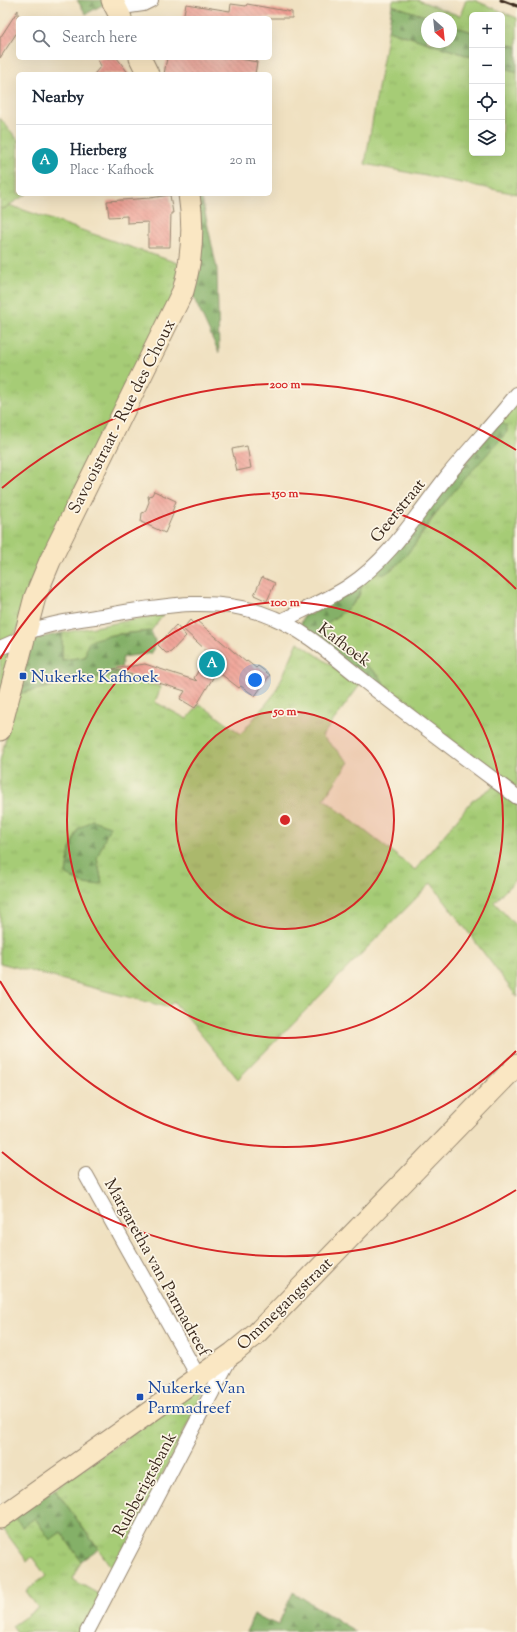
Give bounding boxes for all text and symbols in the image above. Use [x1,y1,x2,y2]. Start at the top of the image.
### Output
north arrow [421,12,457,48]
map controls [469,12,505,156]
button: + [469,12,505,48]
search box [16,16,272,60]
icon: search [30,27,52,49]
text: Search here [62,28,137,49]
button: − [469,48,505,84]
button: locate [469,84,505,120]
text: Nearby [32,86,84,110]
button: layers [469,120,505,156]
text: Hierberg [70,141,127,162]
text: A [40,152,50,170]
text: 20 m [230,152,256,170]
text: Place · Kafhoek [70,162,154,180]
street label: Savooistraat - Rue des Choux [63,315,182,518]
text: 200 m [270,376,300,394]
street label: Geerstraat [365,474,432,548]
text: 150 m [270,485,299,503]
text: 100 m [269,594,300,612]
street label: Kafhoek [312,618,375,674]
pin: A [199,649,225,679]
place label: Nukerke Kafhoek [31,666,159,690]
your location [245,670,265,690]
marker: Nukerke Kafhoek [18,671,28,681]
text: 50 m [273,703,297,721]
centre of rings [278,813,292,827]
street label: Margaretha van Parmadreef [97,1175,216,1362]
street label: Ommegangstraat [232,1252,339,1356]
place label: Nukerke Van Parmadreef [148,1377,246,1421]
marker: Nukerke Van Parmadreef [135,1392,145,1402]
street label: Rubberigtsbank [108,1428,184,1542]

